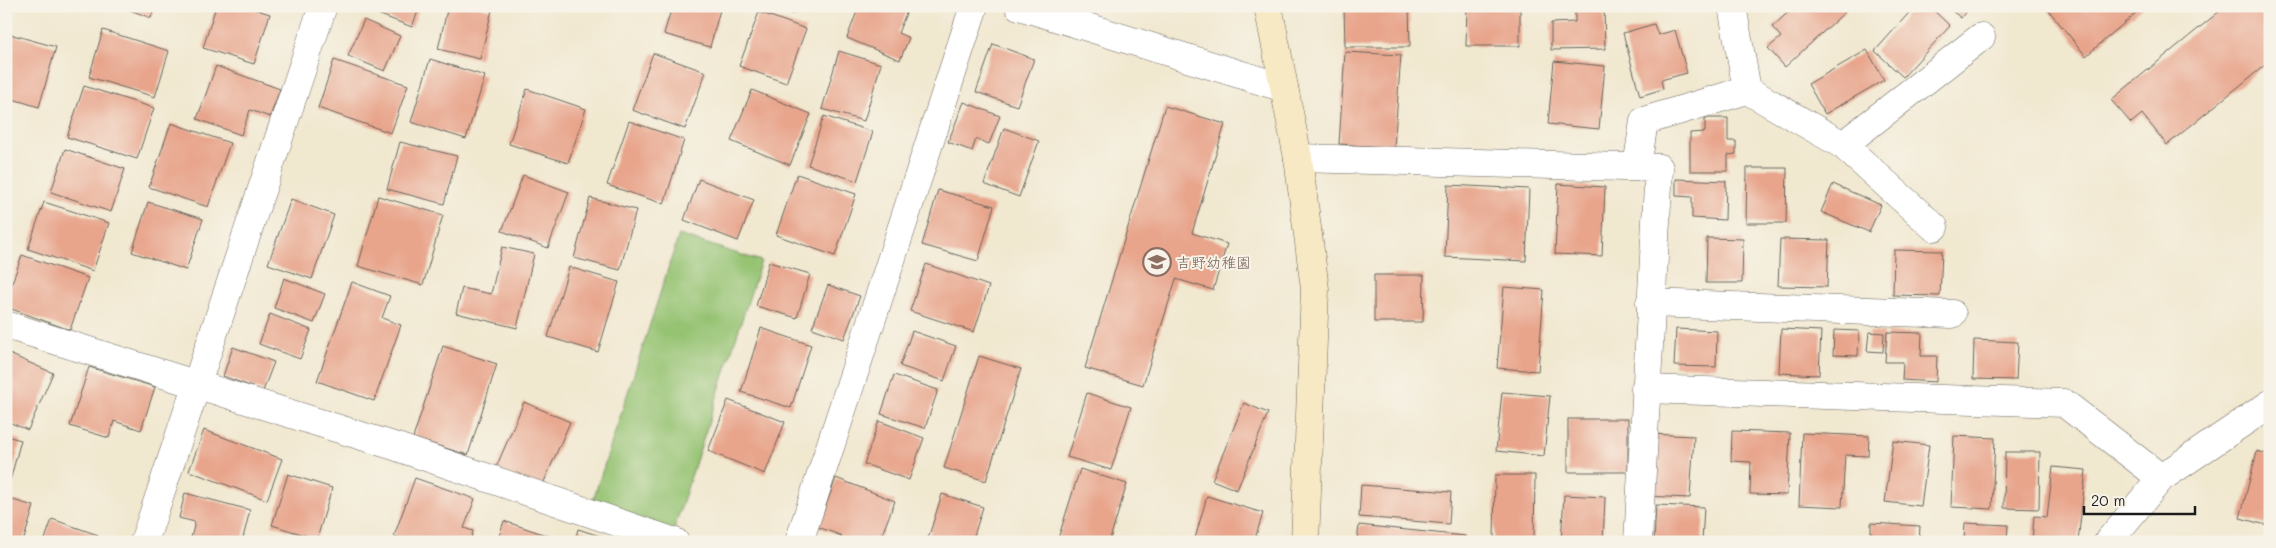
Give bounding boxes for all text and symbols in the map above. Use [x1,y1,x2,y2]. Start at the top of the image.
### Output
school or university icon: 吉野幼稚園 [1142,247,1172,277]
place label: 吉野幼稚園 [1176,252,1251,272]
scale bar [2084,483,2195,515]
text: 20 m [2091,490,2125,510]

